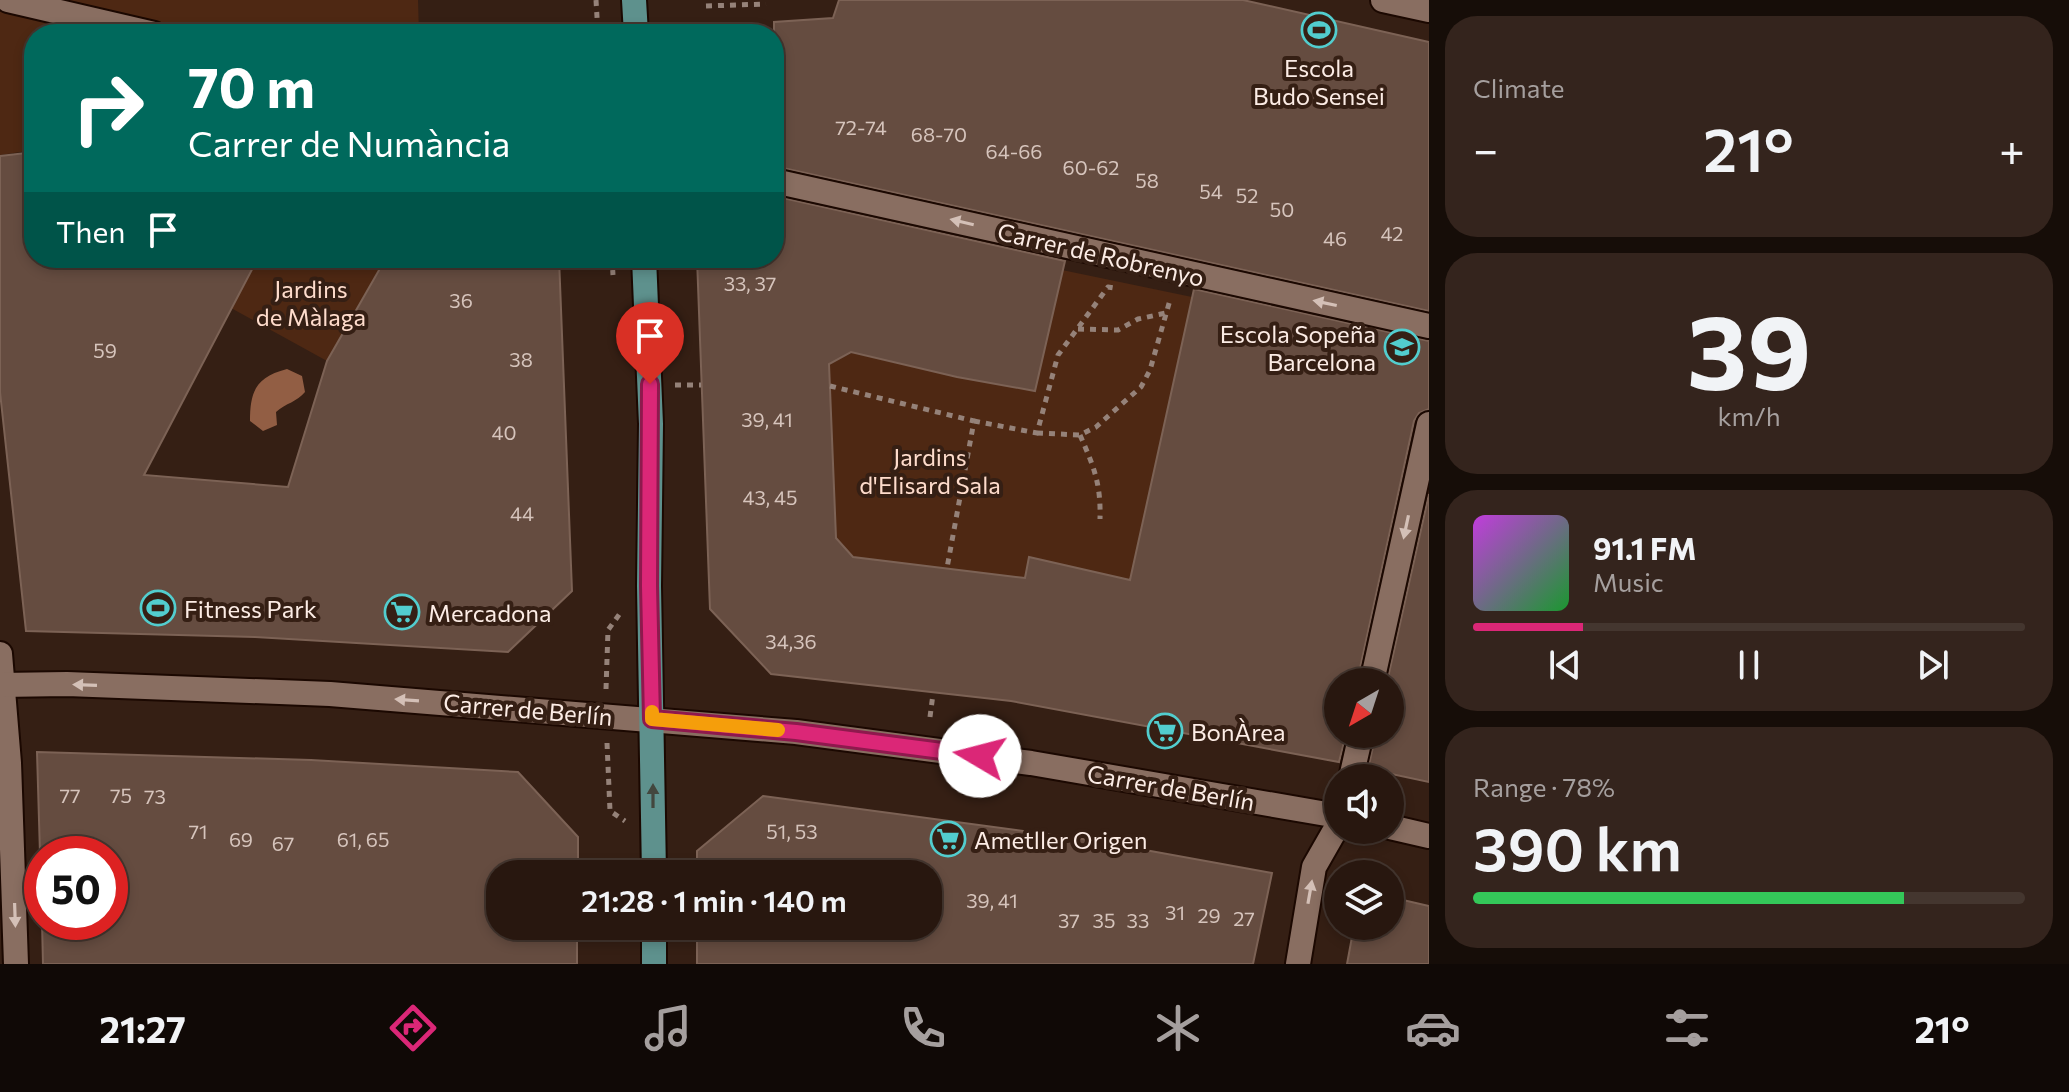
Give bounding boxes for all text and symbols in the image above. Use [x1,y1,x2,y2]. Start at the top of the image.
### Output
sports icon: Escola Budo Sensei [1300,11,1338,49]
text: 70 m [188,51,315,120]
place label: Escola Budo Sensei [1253,53,1385,110]
icon: right [56,56,160,160]
text: Climate [1473,72,1565,103]
text: 21° [1703,111,1794,184]
house number: 72-74 [835,115,887,139]
text: Carrer de Numància [188,120,510,164]
text: − [1473,121,1498,175]
text: + [1999,121,2025,175]
house number: 68-70 [911,122,967,146]
house number: 64-66 [986,139,1042,163]
house number: 60-62 [1063,155,1119,179]
house number: 58 [1135,168,1159,192]
house number: 54 [1199,179,1223,203]
house number: 52 [1236,183,1258,207]
house number: 50 [1270,197,1294,221]
icon: arrive [141,208,185,252]
text: Then [56,212,125,249]
one-way arrow [950,216,975,228]
street label: Carrer de Robrenyo [995,216,1207,292]
house number: 42 [1381,221,1403,245]
house number: 46 [1323,226,1347,250]
house number: 33, 37 [724,271,776,295]
park label: Jardins de Màlaga [256,274,366,331]
text: 39 [1687,284,1811,411]
house number: 36 [449,288,473,312]
one-way arrow [1313,296,1338,309]
pin [616,302,684,384]
icon: arrive [628,314,672,358]
place label: Escola Sopeña Barcelona [1220,319,1376,376]
school or university icon: Escola Sopeña Barcelona [1383,328,1421,366]
house number: 59 [93,338,117,362]
house number: 38 [509,347,533,371]
text: km/h [1717,400,1781,431]
house number: 39, 41 [741,407,793,431]
house number: 40 [491,420,517,444]
park label: Jardins d'Elisard Sala [859,442,1001,499]
house number: 43, 45 [743,485,798,509]
house number: 44 [510,501,534,525]
one-way arrow [1399,515,1412,540]
text: 91.1 FM [1593,529,1696,566]
text: Music [1593,566,1664,597]
sports icon: Fitness Park [139,589,177,627]
supermarket icon: Mercadona [383,593,421,631]
place label: Fitness Park [184,594,317,623]
place label: Mercadona [428,598,552,627]
house number: 34,36 [765,629,817,653]
icon: previous [1543,643,1587,687]
icon: pause [1727,643,1771,687]
icon: next [1911,643,1955,687]
north arrow [1324,668,1404,748]
map controls [1324,668,1404,940]
one-way arrow [72,678,97,691]
street label: Carrer de Berlín [442,687,614,731]
one-way arrow [394,693,419,706]
supermarket icon: BonÀrea [1146,712,1184,750]
position arrow [938,714,1022,798]
place label: BonÀrea [1191,717,1286,746]
street label: Carrer de Berlín [1085,758,1257,816]
button: sound [1324,764,1404,844]
text: Range · 78% [1473,771,1615,802]
house number: 77 [59,783,81,807]
house number: 75 [110,783,132,807]
one-way arrow [647,783,659,808]
house number: 73 [144,784,166,808]
text: 390 km [1473,810,1682,883]
house number: 71 [188,819,208,843]
house number: 51, 53 [766,819,818,843]
supermarket icon: Ametller Origen [929,820,967,858]
place label: Ametller Origen [974,825,1147,854]
house number: 69 [229,827,253,851]
house number: 61, 65 [337,827,389,851]
house number: 67 [272,831,294,855]
speed limit sign: 50 [24,836,128,940]
button: layers [1324,860,1404,940]
one-way arrow [1304,879,1316,904]
text: 21:28 · 1 min · 140 m [581,881,847,918]
house number: 39, 41 [966,888,1018,912]
house number: 31 [1165,900,1185,924]
one-way arrow [8,903,21,928]
house number: 29 [1197,903,1221,927]
house number: 27 [1233,906,1255,930]
house number: 37 [1058,908,1080,932]
house number: 35 [1093,908,1115,932]
house number: 33 [1127,908,1149,932]
icon: directions [385,1000,441,1056]
icon: music [640,1000,696,1056]
icon: phone [895,1000,951,1056]
icon: climate [1150,1000,1206,1056]
icon: car [1405,1000,1461,1056]
icon: filters [1659,1000,1715,1056]
text: 21:27 [99,1006,186,1050]
text: 21° [1914,1006,1970,1050]

